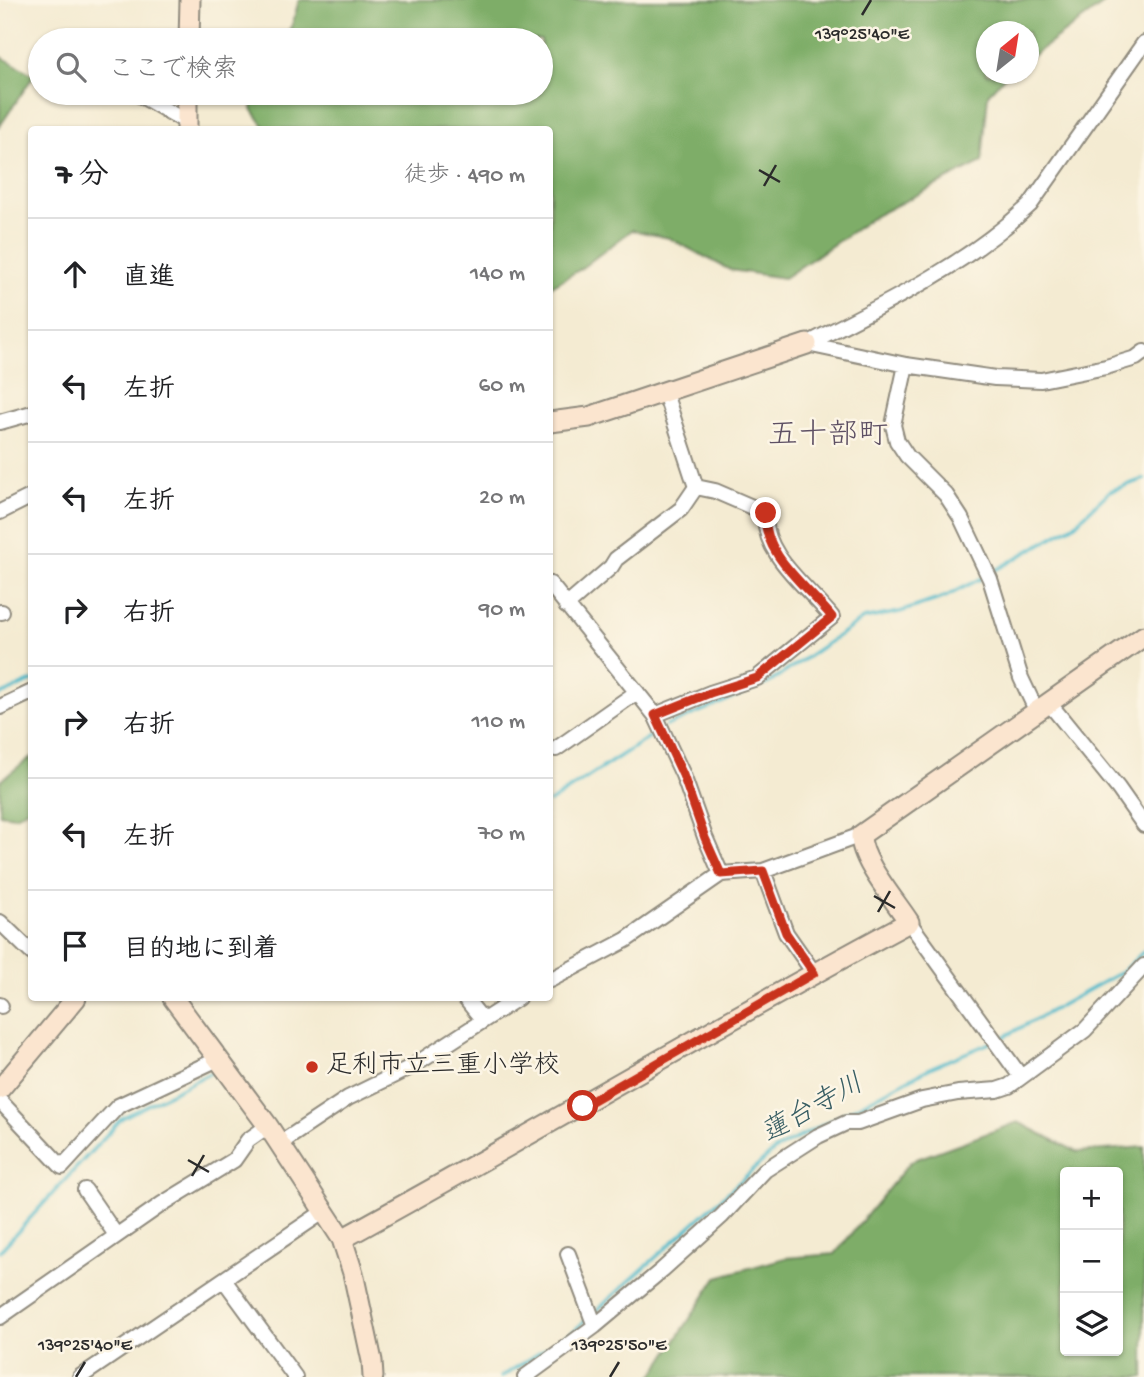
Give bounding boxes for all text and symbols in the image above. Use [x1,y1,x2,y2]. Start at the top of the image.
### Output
north arrow [976,21,1039,84]
text: 139°25'40"E [814,25,910,46]
search box [28,28,553,105]
icon: search [52,48,90,86]
text: ここで検索 [108,56,238,87]
text: 7 分 [56,160,109,195]
text: 徒歩 · 490 m [404,163,525,190]
icon: ahead [56,255,94,293]
text: 140 m [470,261,525,288]
text: 直進 [123,264,175,295]
icon: left [56,367,94,405]
text: 60 m [479,373,525,400]
text: 左折 [123,376,175,407]
district label: 五十部町 [768,419,888,455]
icon: left [56,479,94,517]
text: 20 m [479,485,525,512]
text: 左折 [123,488,175,519]
route end [750,497,781,528]
icon: right [56,591,94,629]
text: 90 m [479,597,525,624]
text: 右折 [123,600,175,631]
icon: right [56,703,94,741]
text: 110 m [472,709,525,736]
text: 右折 [123,712,175,743]
icon: left [56,815,94,853]
text: 70 m [478,821,525,848]
text: 左折 [123,824,175,855]
icon: arrive [56,927,94,965]
text: 目的地に到着 [123,936,279,967]
place label: 足利市立三重小学校 [326,1051,560,1083]
marker: 足利市立三重小学校 [304,1059,320,1075]
water label: 蓮台寺川 [756,1068,870,1152]
route start [567,1090,598,1121]
map controls [1060,1167,1123,1356]
button: + [1060,1167,1123,1230]
button: − [1060,1230,1123,1293]
button: layers [1060,1293,1123,1356]
text: 139°25'40"E [37,1336,133,1357]
text: 139°25'50"E [571,1336,667,1357]

